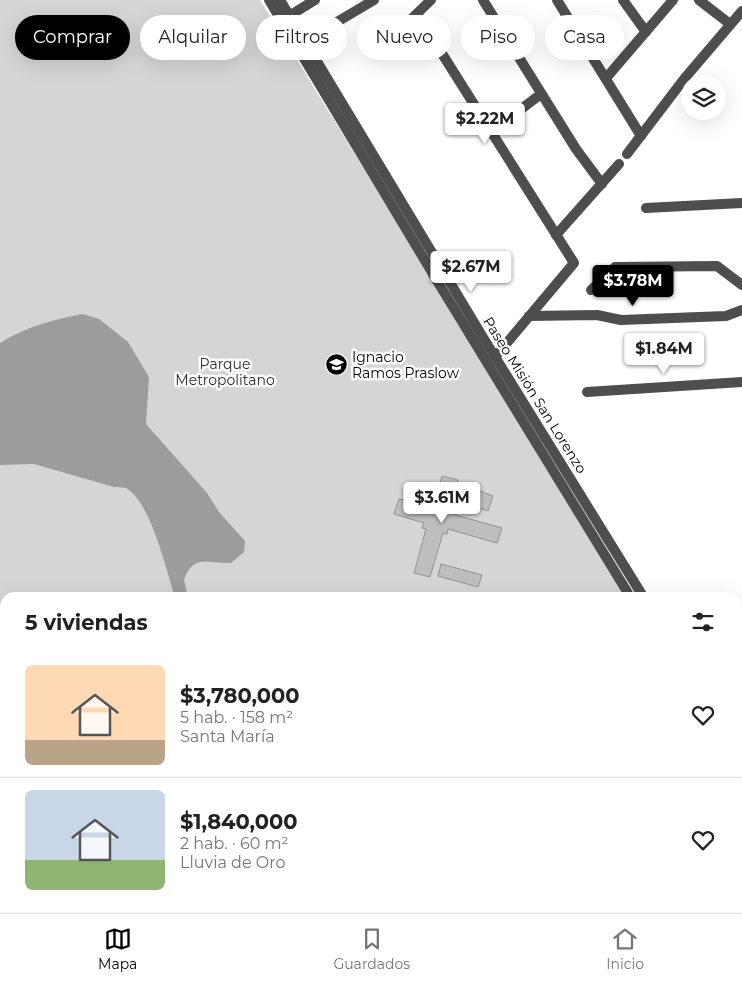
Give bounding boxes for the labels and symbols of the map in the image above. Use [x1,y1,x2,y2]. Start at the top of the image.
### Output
pin: $2.22M [444,102,526,145]
pin: $2.67M [430,250,512,293]
pin: $3.78M [592,264,674,307]
street label: Paseo Misión San Lorenzo [479,313,591,477]
pin: $1.84M [623,332,705,375]
place label: Ignacio Ramos Praslow [352,348,460,382]
school or university icon: Ignacio Ramos Praslow [324,353,348,377]
park label: Parque Metropolitano [175,355,275,389]
pin: $3.61M [401,482,483,524]

